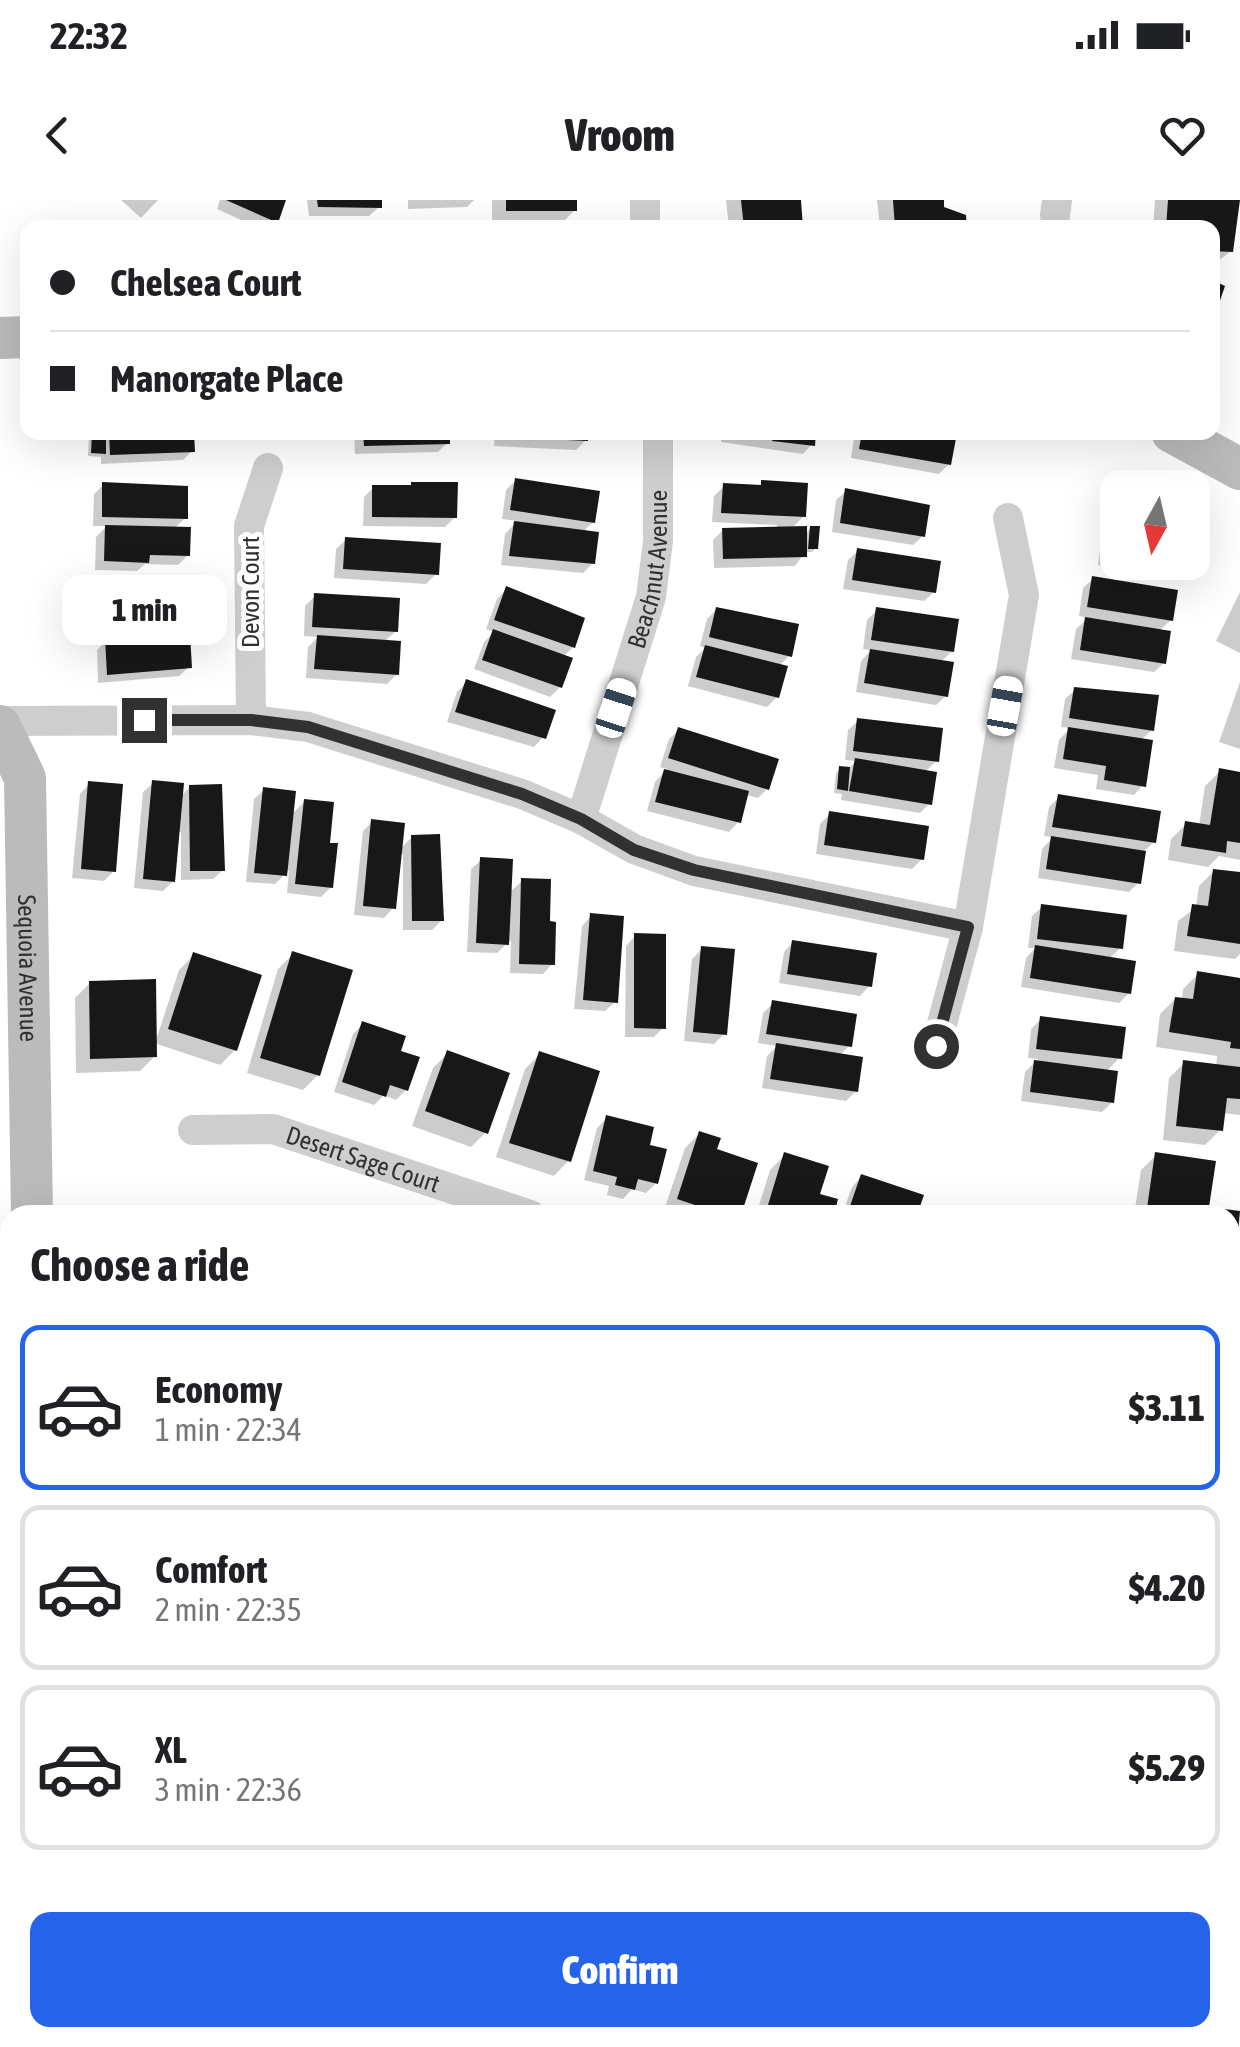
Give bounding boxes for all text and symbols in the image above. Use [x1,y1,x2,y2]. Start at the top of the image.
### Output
text: 22:32 [50,14,128,57]
icon: back [30,108,85,163]
icon: heart [1155,108,1210,163]
text: Vroom [565,109,675,161]
text: Chelsea Court [110,261,301,304]
text: Manorgate Place [110,357,343,400]
north arrow [1100,470,1210,580]
map controls [1100,470,1210,580]
street label: Beachnut Avenue [622,490,672,652]
street label: Devon Court [236,536,264,648]
callout: 1 min [62,575,226,645]
text: 1 min [112,591,177,628]
car [985,674,1025,738]
car [592,675,640,741]
route end [122,698,167,743]
street label: Sequoia Avenue [13,894,43,1042]
route start [914,1024,959,1069]
street label: Desert Sage Court [283,1120,443,1198]
text: Choose a ride [30,1239,249,1291]
icon: car [35,1363,125,1453]
text: Economy [155,1368,282,1411]
text: $3.11 [1129,1386,1205,1429]
text: 1 min · 22:34 [155,1411,302,1448]
icon: car [35,1543,125,1633]
text: Comfort [155,1548,267,1591]
text: $4.20 [1129,1566,1205,1609]
text: 2 min · 22:35 [155,1591,302,1628]
icon: car [35,1723,125,1813]
text: XL [155,1728,187,1771]
text: $5.29 [1129,1746,1205,1789]
text: 3 min · 22:36 [155,1771,302,1808]
button: Confirm [30,1912,1210,2027]

